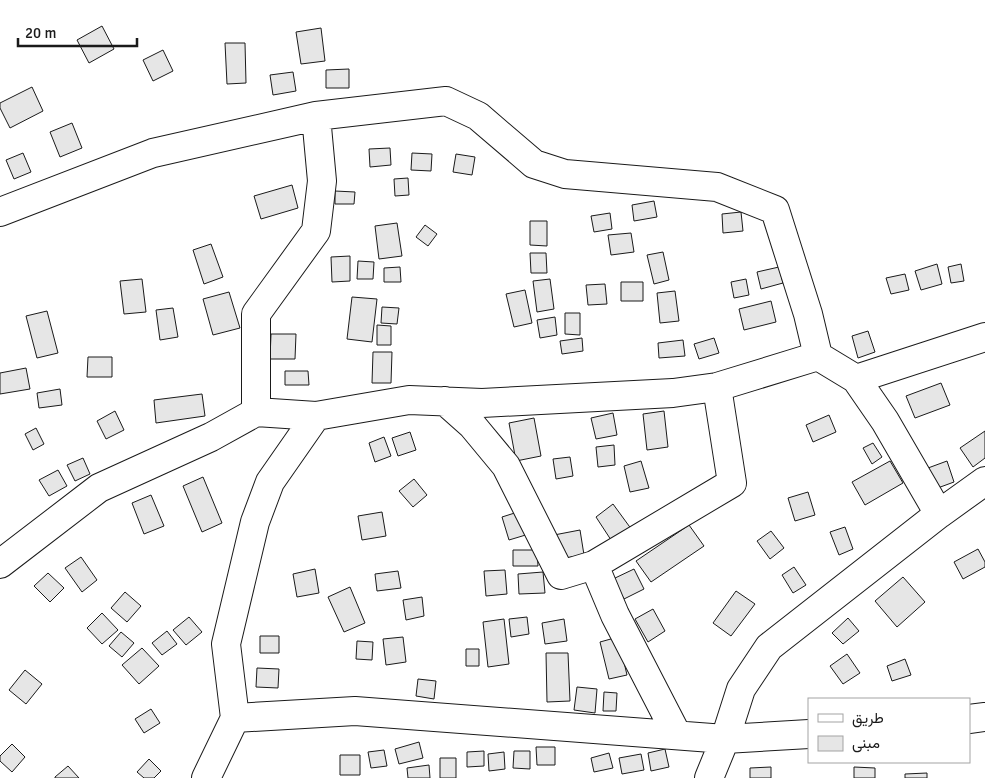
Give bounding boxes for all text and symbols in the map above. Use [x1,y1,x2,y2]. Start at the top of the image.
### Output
scale bar [18,15,136,47]
text: 20 m [25,24,56,42]
legend [808,698,970,763]
text: طريق [852,709,884,728]
text: مبنى [852,734,880,753]

